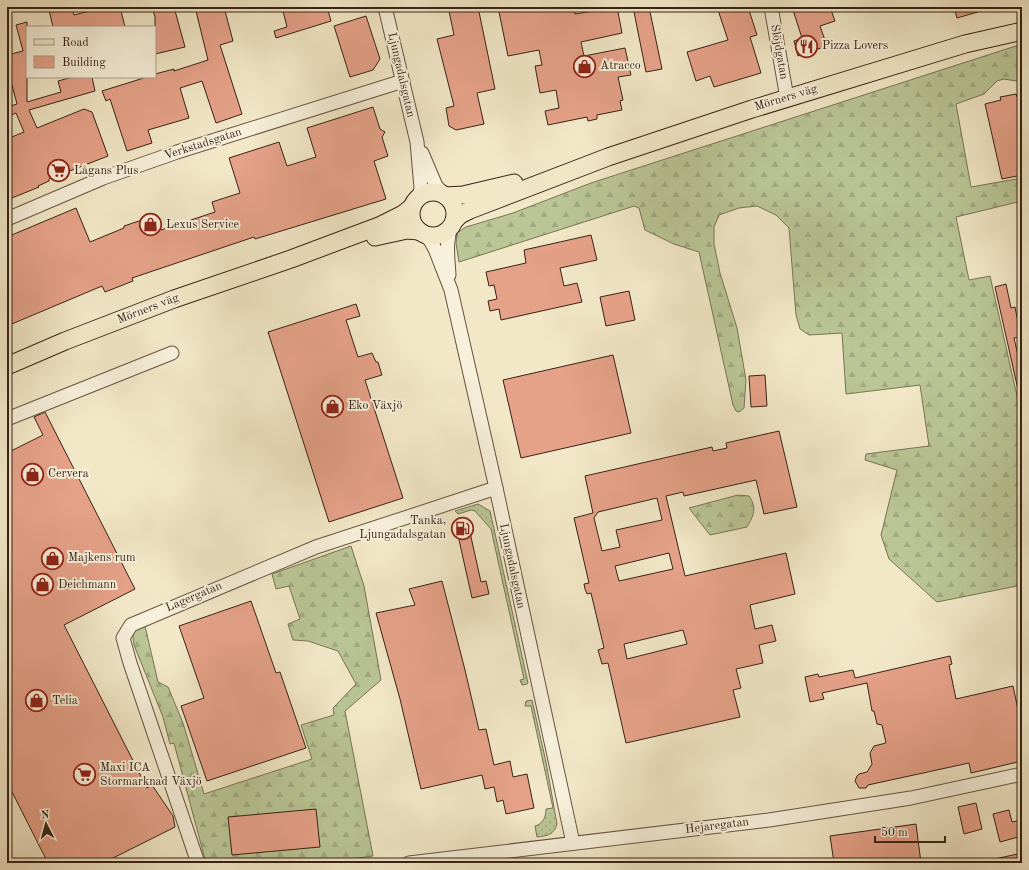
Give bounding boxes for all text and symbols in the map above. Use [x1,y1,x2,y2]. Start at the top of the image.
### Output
street label: Slöjdgatan [768,23,790,81]
legend [26,26,156,78]
street label: Ljungadalsgatan [385,31,417,119]
restaurant icon: Pizza Lovers [793,33,819,59]
text: Road [62,37,89,49]
place label: Pizza Lovers [822,40,888,52]
shop icon: Atracco [571,53,597,79]
text: Building [62,57,106,69]
place label: Atracco [600,60,641,72]
street label: Mörners väg [753,83,819,113]
street label: Verkstadsgatan [163,126,244,162]
supermarket icon: Lågans Plus [46,158,72,184]
place label: Lågans Plus [74,165,138,177]
shop icon: Lexus Service [138,212,164,238]
place label: Lexus Service [166,219,239,231]
street label: Mörners väg [115,292,181,326]
shop icon: Eko Växjö [320,393,346,419]
place label: Eko Växjö [348,400,402,412]
shop icon: Cervera [20,461,46,487]
place label: Cervera [48,468,89,480]
place label: Tanka, Ljungadalsgatan [359,515,447,541]
fuel station icon: Tanka, Ljungadalsgatan [449,515,475,541]
street label: Ljungadalsgatan [497,522,527,610]
shop icon: Majkens rum [40,545,66,571]
place label: Majkens rum [68,552,136,564]
shop icon: Deichmann [30,572,56,598]
place label: Deichmann [58,579,117,591]
street label: Lagergatan [164,580,224,614]
shop icon: Telia [24,688,50,714]
place label: Telia [52,695,78,707]
supermarket icon: Maxi ICA Stormarknad Växjö [72,762,98,788]
place label: Maxi ICA Stormarknad Växjö [100,762,202,788]
north arrow [26,804,66,844]
text: N [40,810,50,821]
street label: Hejaregatan [684,816,750,836]
scale bar [875,818,945,844]
text: 50 m [881,826,908,839]

